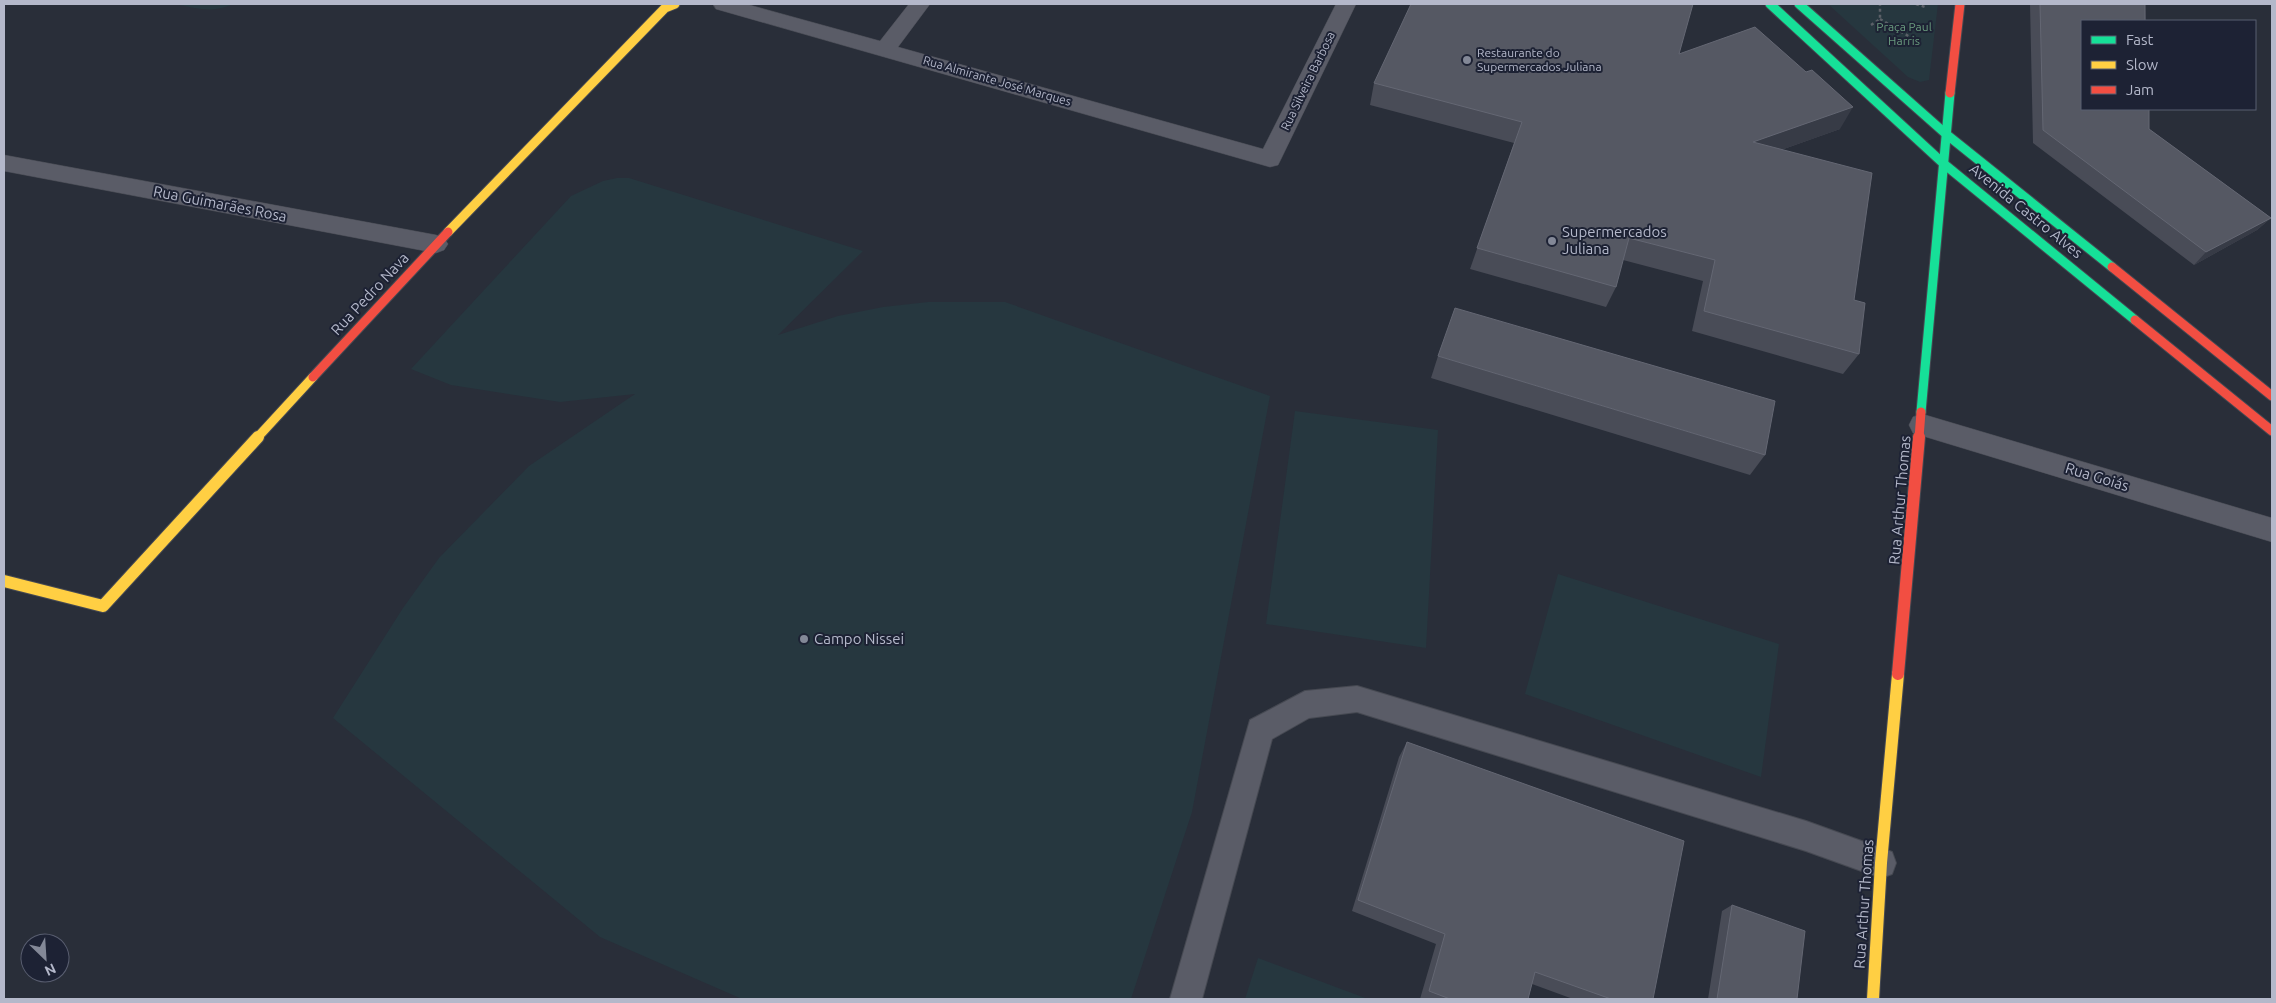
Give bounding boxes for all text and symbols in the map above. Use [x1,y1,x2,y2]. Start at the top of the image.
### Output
park label: Praça Paul Harris [1876,20,1932,47]
legend [2081,20,2256,110]
street label: Rua Silveira Barbosa [1278,29,1337,132]
text: Fast [2126,31,2154,48]
place label: Restaurante do Supermercados Juliana [1477,46,1602,73]
street label: Rua Almirante José Marques [922,53,1073,108]
marker: Restaurante do Supermercados Juliana [1461,54,1473,66]
text: Slow [2126,56,2159,73]
text: Jam [2126,81,2154,98]
street label: Avenida Castro Alves [1966,160,2086,261]
street label: Rua Guimarães Rosa [152,182,288,225]
place label: Supermercados Juliana [1562,223,1667,257]
marker: Supermercados Juliana [1546,235,1558,247]
street label: Rua Pedro Nava [327,249,412,338]
street label: Rua Arthur Thomas [1885,435,1914,565]
street label: Rua Goiás [2063,459,2131,494]
place label: Campo Nissei [814,630,904,647]
marker: Campo Nissei [798,633,810,645]
street label: Rua Arthur Thomas [1851,839,1876,969]
north arrow [20,933,70,983]
text: N [42,960,59,979]

